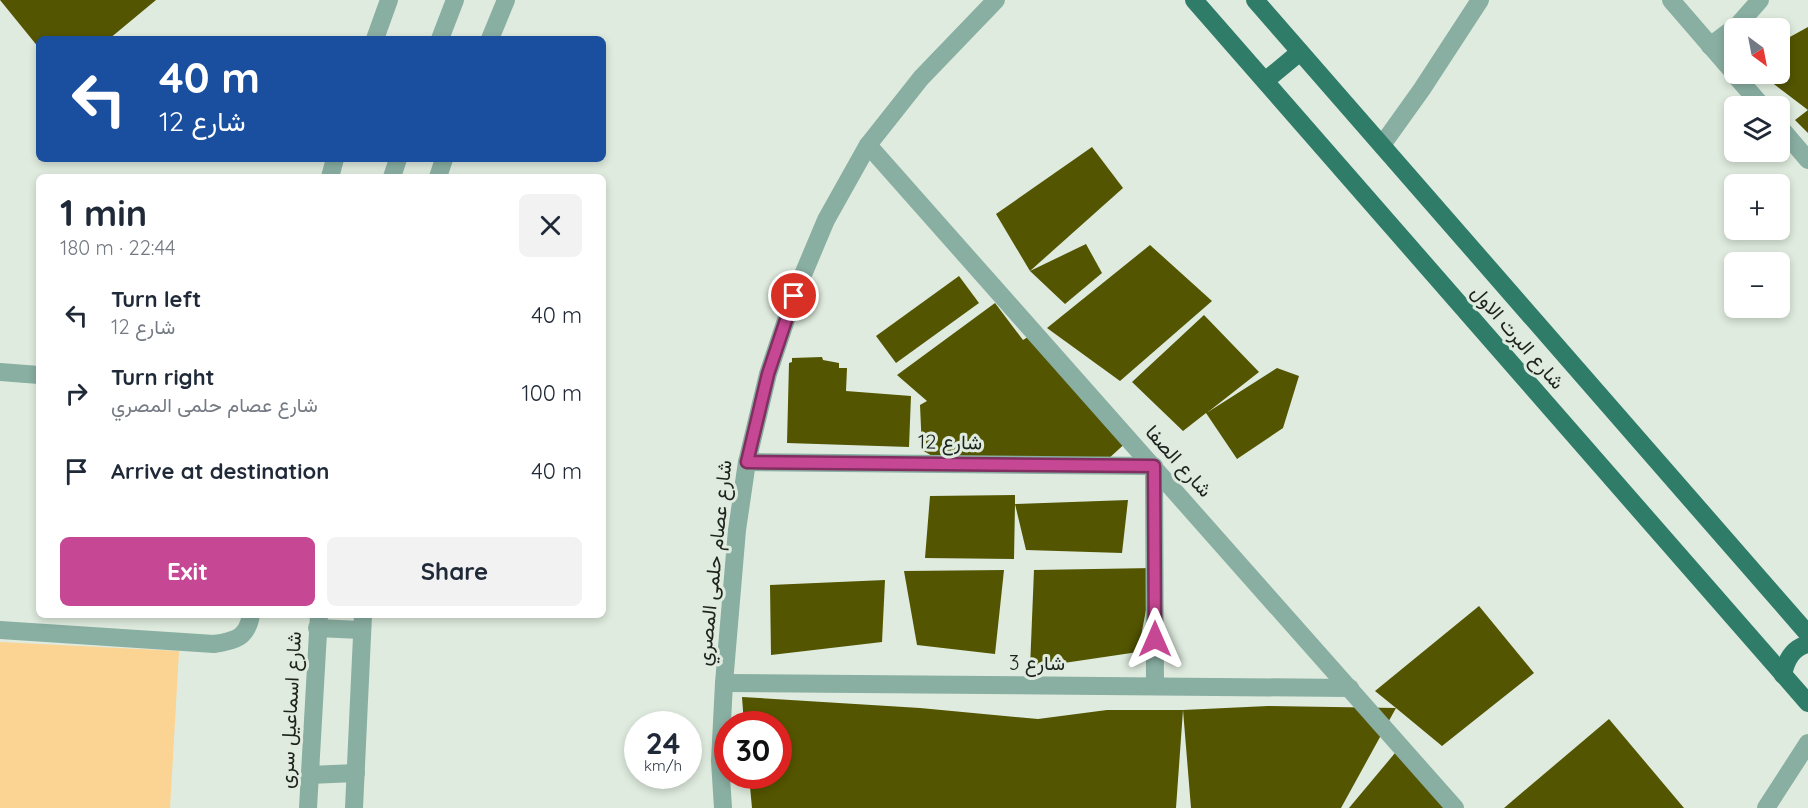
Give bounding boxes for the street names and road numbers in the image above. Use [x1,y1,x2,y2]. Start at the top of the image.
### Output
street label: شارع البرت الاول [1465,279,1570,395]
street label: شارع الصفا [1139,419,1218,503]
street label: شارع 12 [918,428,982,457]
street label: شارع عصام حلمى المصري [690,459,742,668]
street label: شارع اسماعيل سرى [273,631,308,789]
street label: شارع 3 [1009,650,1065,677]

